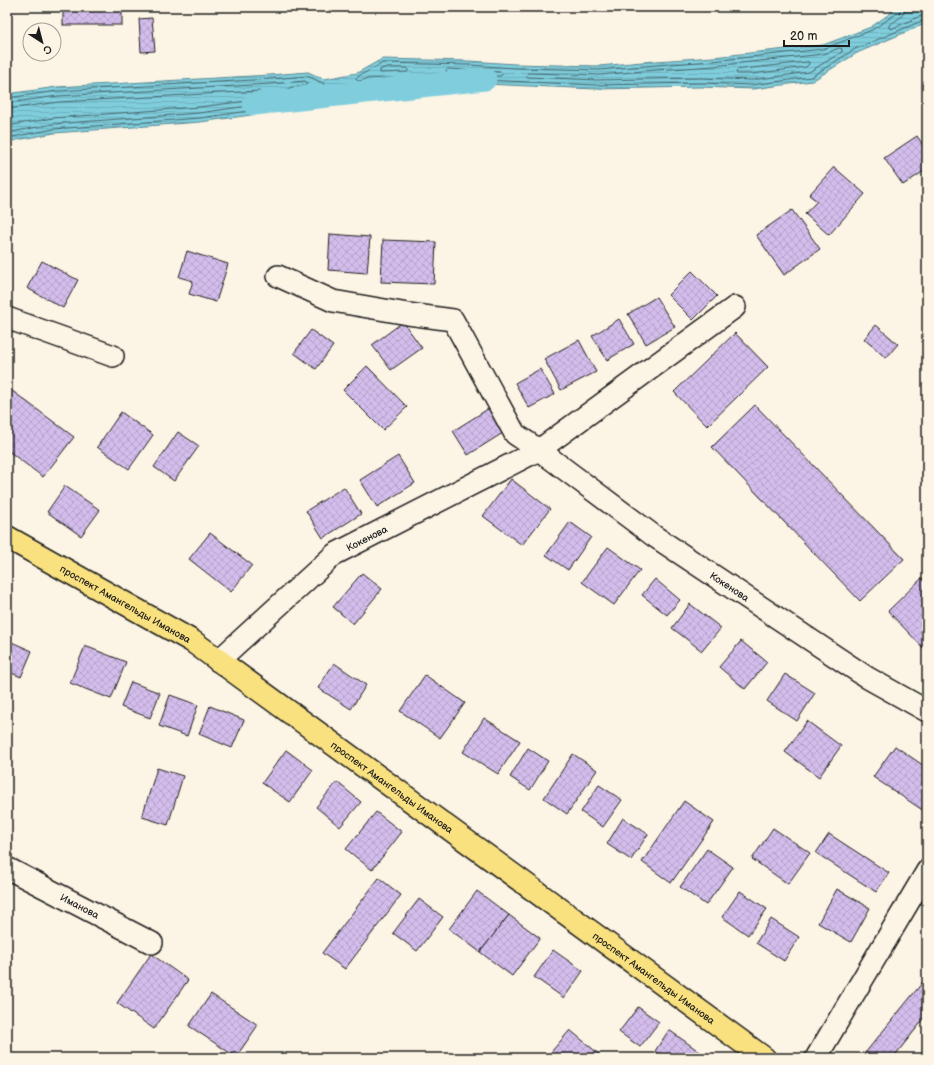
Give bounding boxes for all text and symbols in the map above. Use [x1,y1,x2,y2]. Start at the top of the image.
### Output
north arrow [22,22,62,62]
scale bar [784,22,849,48]
text: 20 m [790,29,817,44]
text: С [40,42,55,57]
street label: Кокенова [344,523,390,554]
street label: проспект Амангельды Иманова [58,563,193,646]
street label: Кокенова [707,570,751,604]
street label: проспект Амангельды Иманова [328,739,455,836]
street label: Иманова [58,892,101,922]
street label: проспект Амангельды Иманова [590,930,717,1027]

